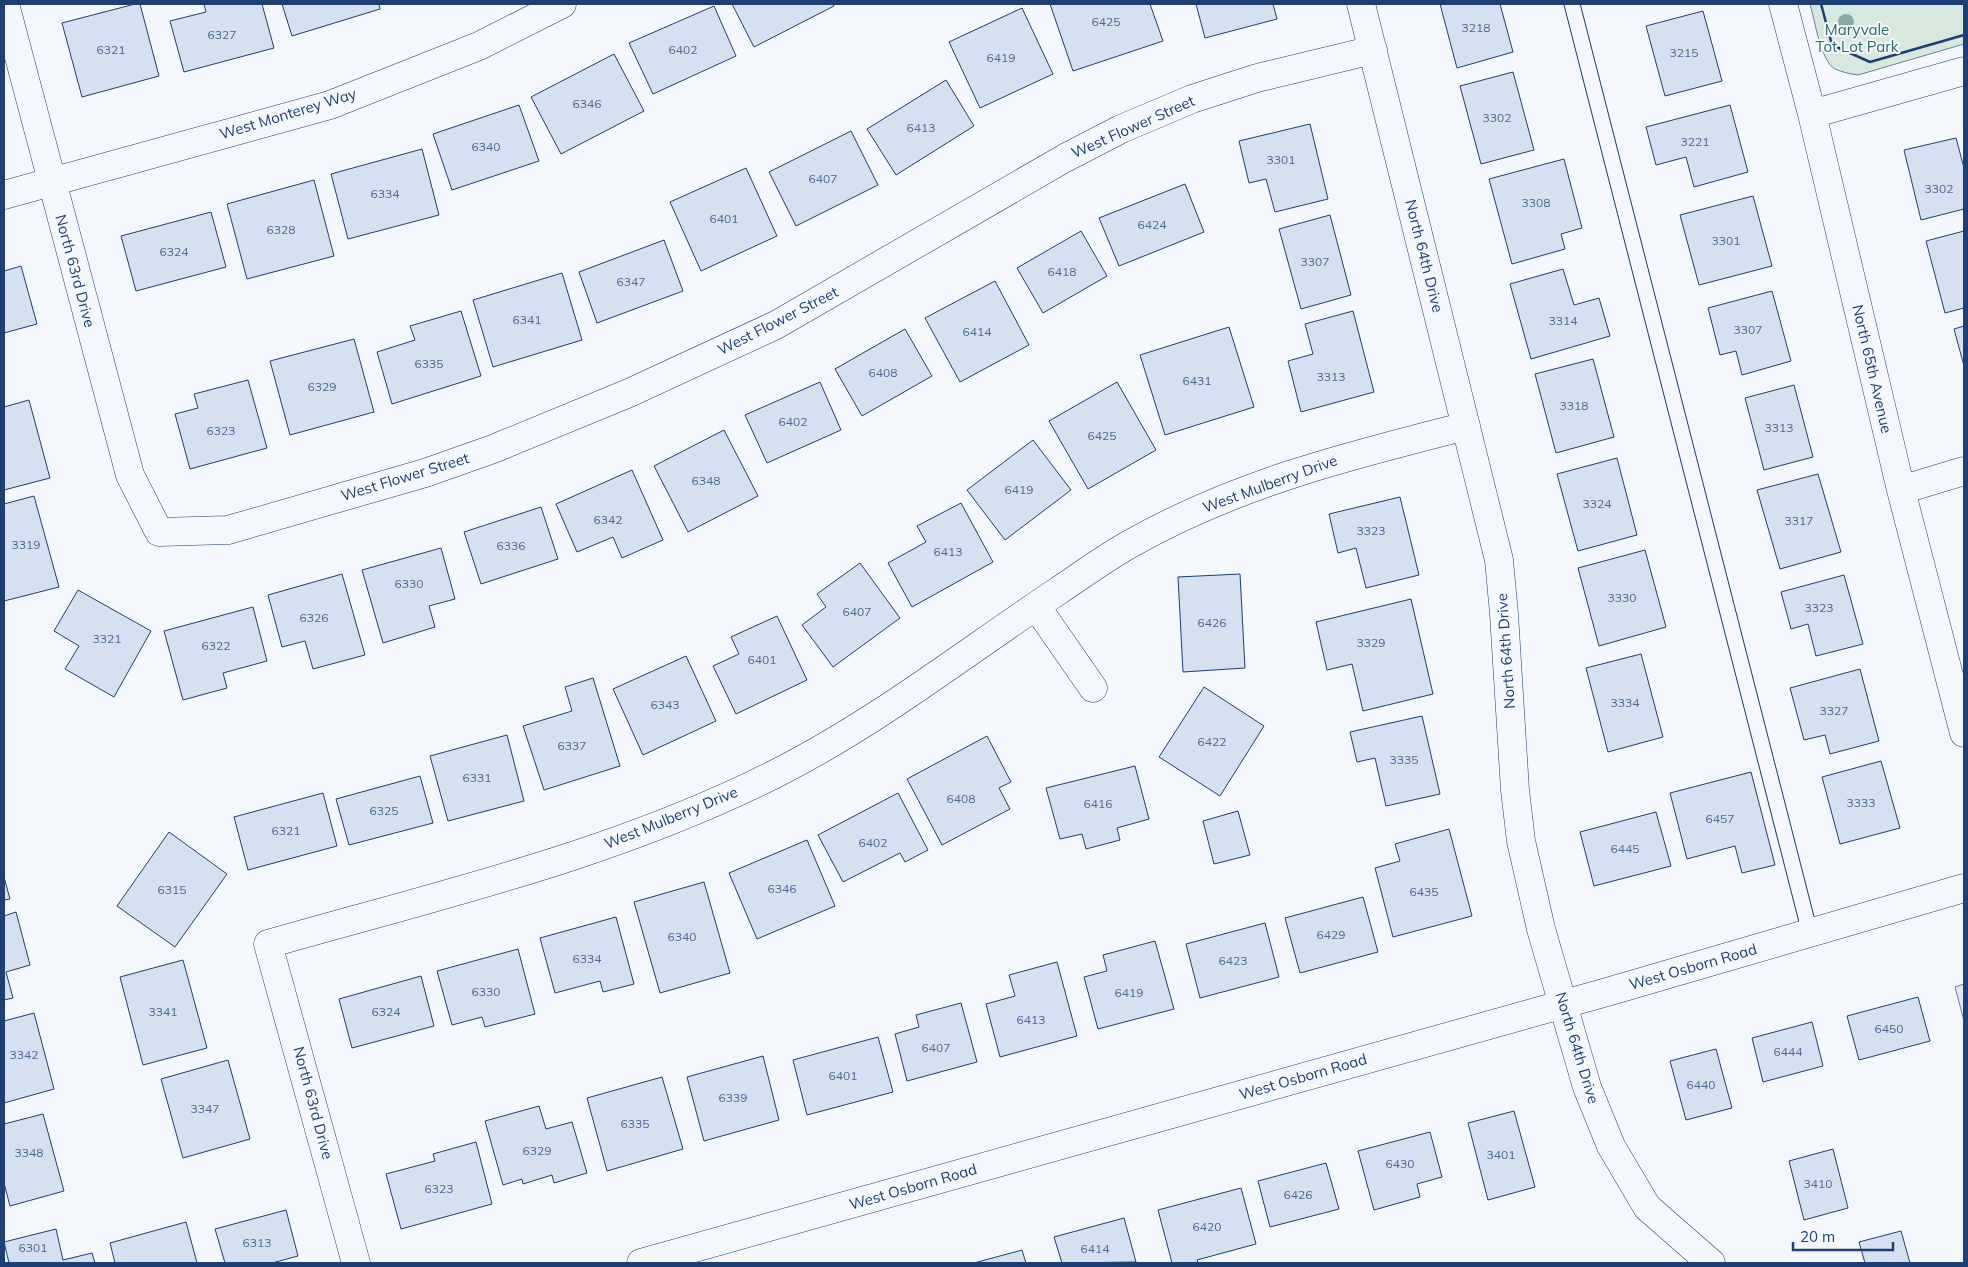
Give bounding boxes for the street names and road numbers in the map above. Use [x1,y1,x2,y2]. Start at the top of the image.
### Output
street label: West Monterey Way [217,84,359,143]
street label: West Flower Street [1068,91,1197,162]
street label: North 64th Drive [1401,197,1448,314]
street label: North 63rd Drive [51,212,100,329]
street label: West Flower Street [714,282,841,359]
street label: North 65th Avenue [1848,303,1897,435]
street label: West Flower Street [339,448,471,505]
street label: West Mulberry Drive [1200,450,1340,517]
street label: North 64th Drive [1492,593,1519,709]
street label: West Mulberry Drive [601,782,740,853]
street label: West Osborn Road [1627,939,1759,994]
street label: North 64th Drive [1551,990,1603,1106]
street label: North 63rd Drive [289,1044,338,1161]
street label: West Osborn Road [1237,1049,1369,1104]
street label: West Osborn Road [847,1159,979,1214]

